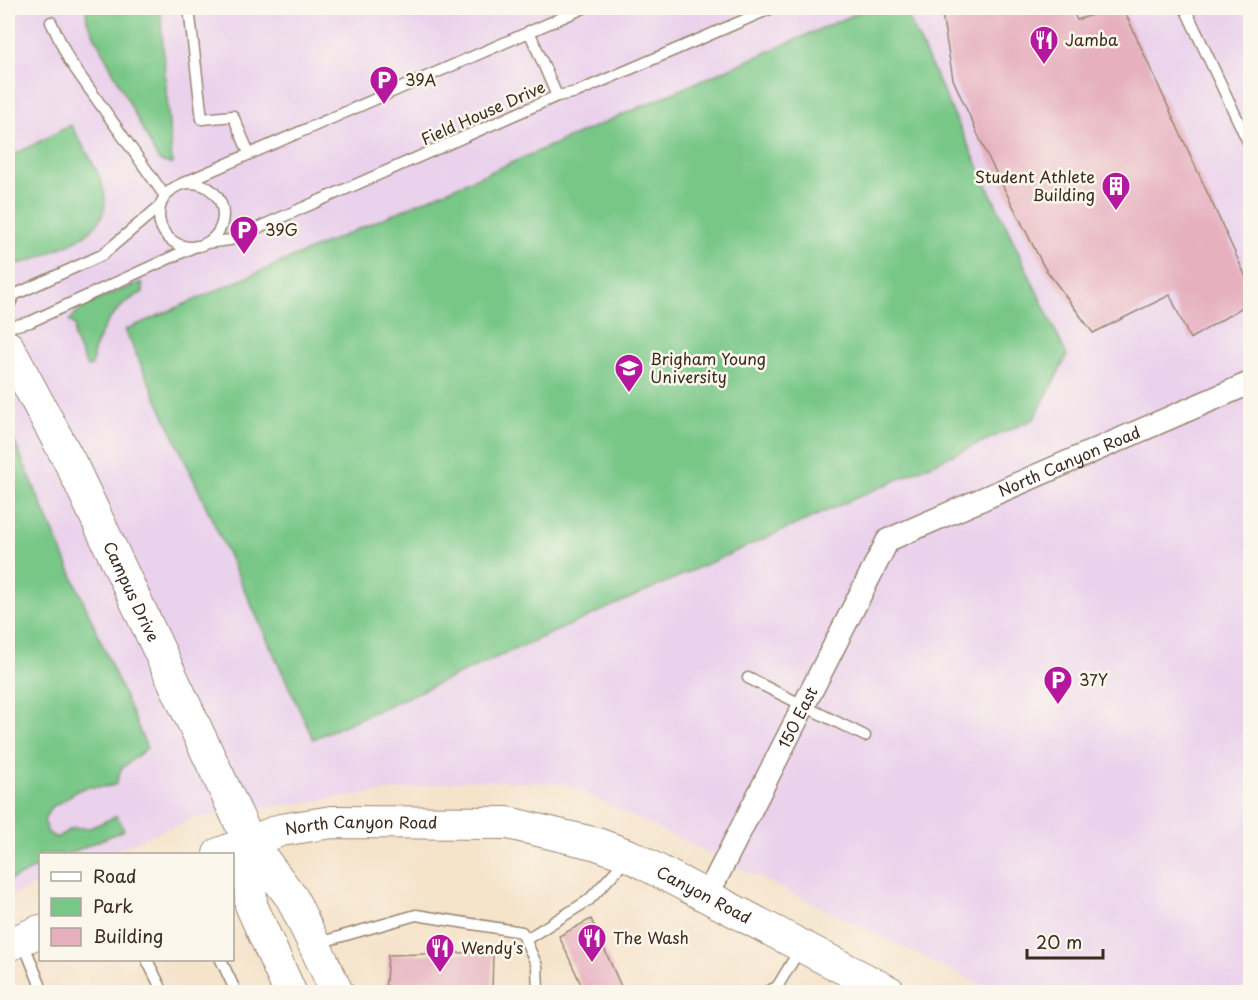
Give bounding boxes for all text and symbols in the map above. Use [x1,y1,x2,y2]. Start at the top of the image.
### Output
restaurant icon: Jamba [1028,24,1060,66]
place label: Jamba [1065,27,1118,51]
parking icon: 39A [368,64,400,106]
place label: 39A [405,67,436,91]
street label: Field House Drive [417,74,549,150]
place label: Student Athlete Building [975,164,1095,206]
building icon: Student Athlete Building [1100,170,1132,212]
parking icon: 39G [228,214,260,256]
place label: 39G [265,217,298,241]
place label: Brigham Young University [650,346,766,388]
school or university icon: Brigham Young University [613,352,645,394]
street label: North Canyon Road [994,419,1144,502]
street label: Campus Drive [98,537,166,645]
parking icon: 37Y [1042,664,1074,706]
place label: 37Y [1079,667,1108,691]
street label: 150 East [771,682,822,752]
street label: North Canyon Road [283,809,437,840]
legend [39,853,234,961]
street label: Canyon Road [653,859,756,929]
text: Road [93,862,137,889]
text: Park [93,892,133,919]
text: Building [93,922,163,949]
restaurant icon: The Wash [576,922,608,964]
scale bar [1027,922,1104,960]
place label: The Wash [613,925,689,949]
text: 20 m [1036,928,1082,955]
restaurant icon: Wendy's [424,932,456,974]
place label: Wendy's [461,935,523,959]

